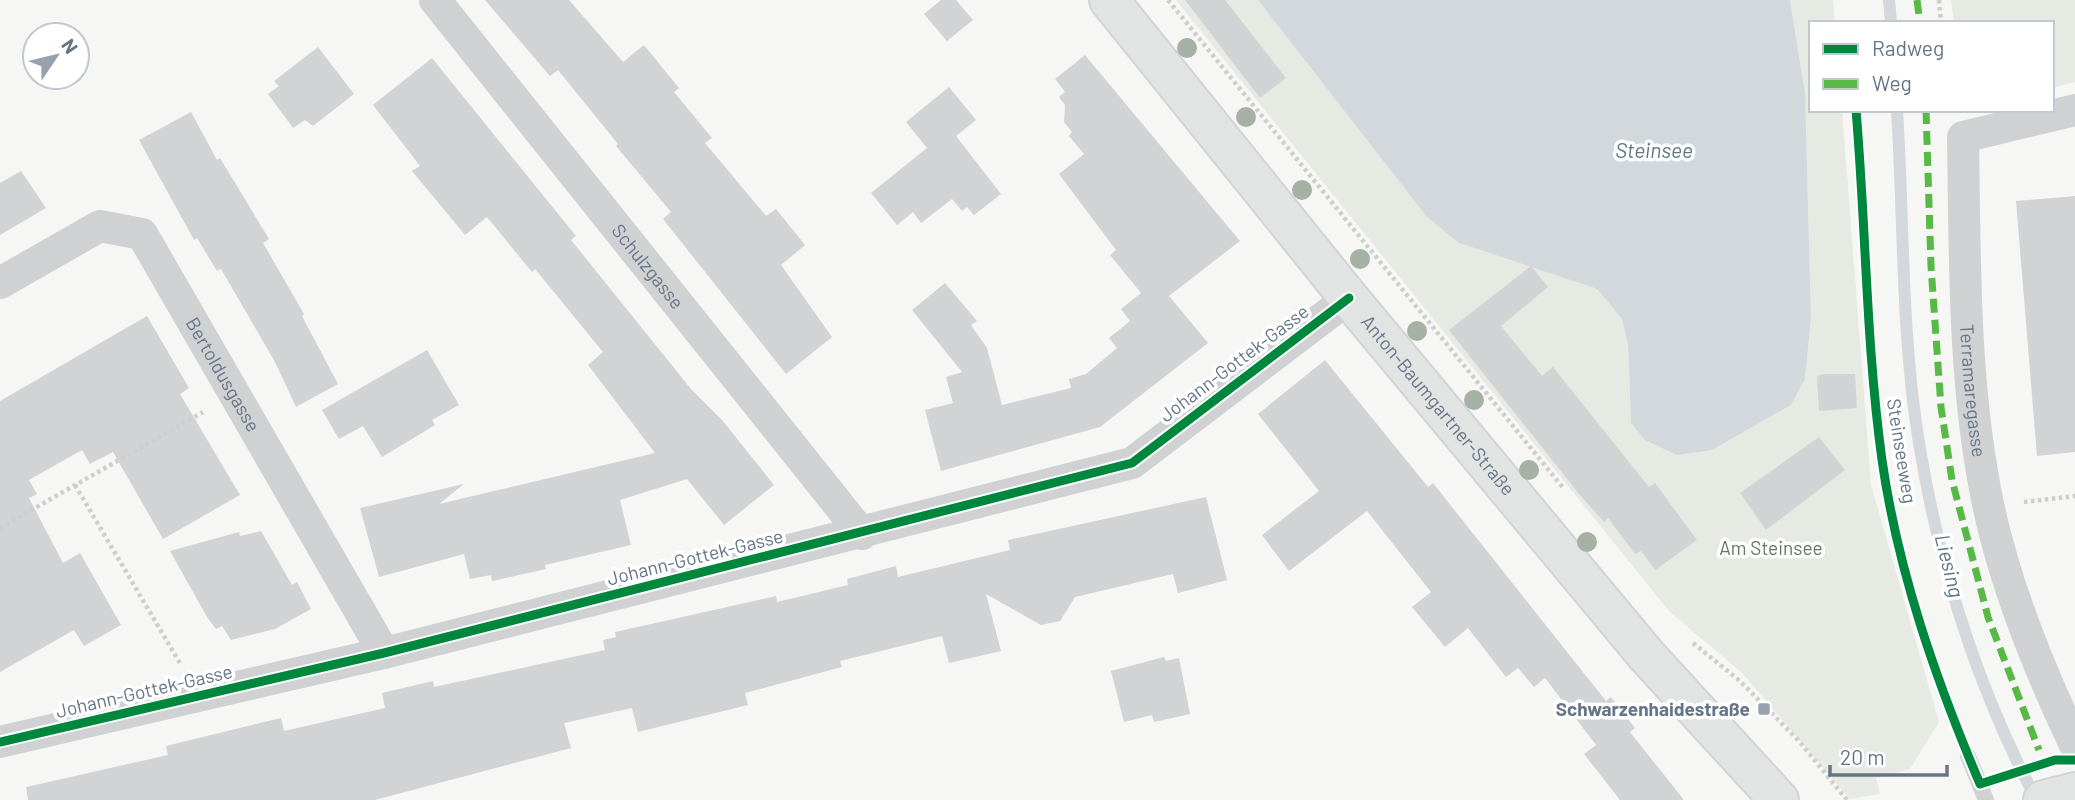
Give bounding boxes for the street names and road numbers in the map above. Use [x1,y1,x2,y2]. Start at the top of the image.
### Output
street label: Schulzgasse [607,219,689,313]
street label: Johann-Gottek-Gasse [1155,299,1313,426]
street label: Anton-Baumgartner-Straße [1357,310,1520,500]
street label: Bertoldusgasse [181,313,266,435]
street label: Terramaregasse [1956,323,1991,459]
street label: Steinseeweg [1883,397,1922,505]
street label: Johann-Gottek-Gasse [604,524,785,590]
street label: Johann-Gottek-Gasse [53,659,234,722]

